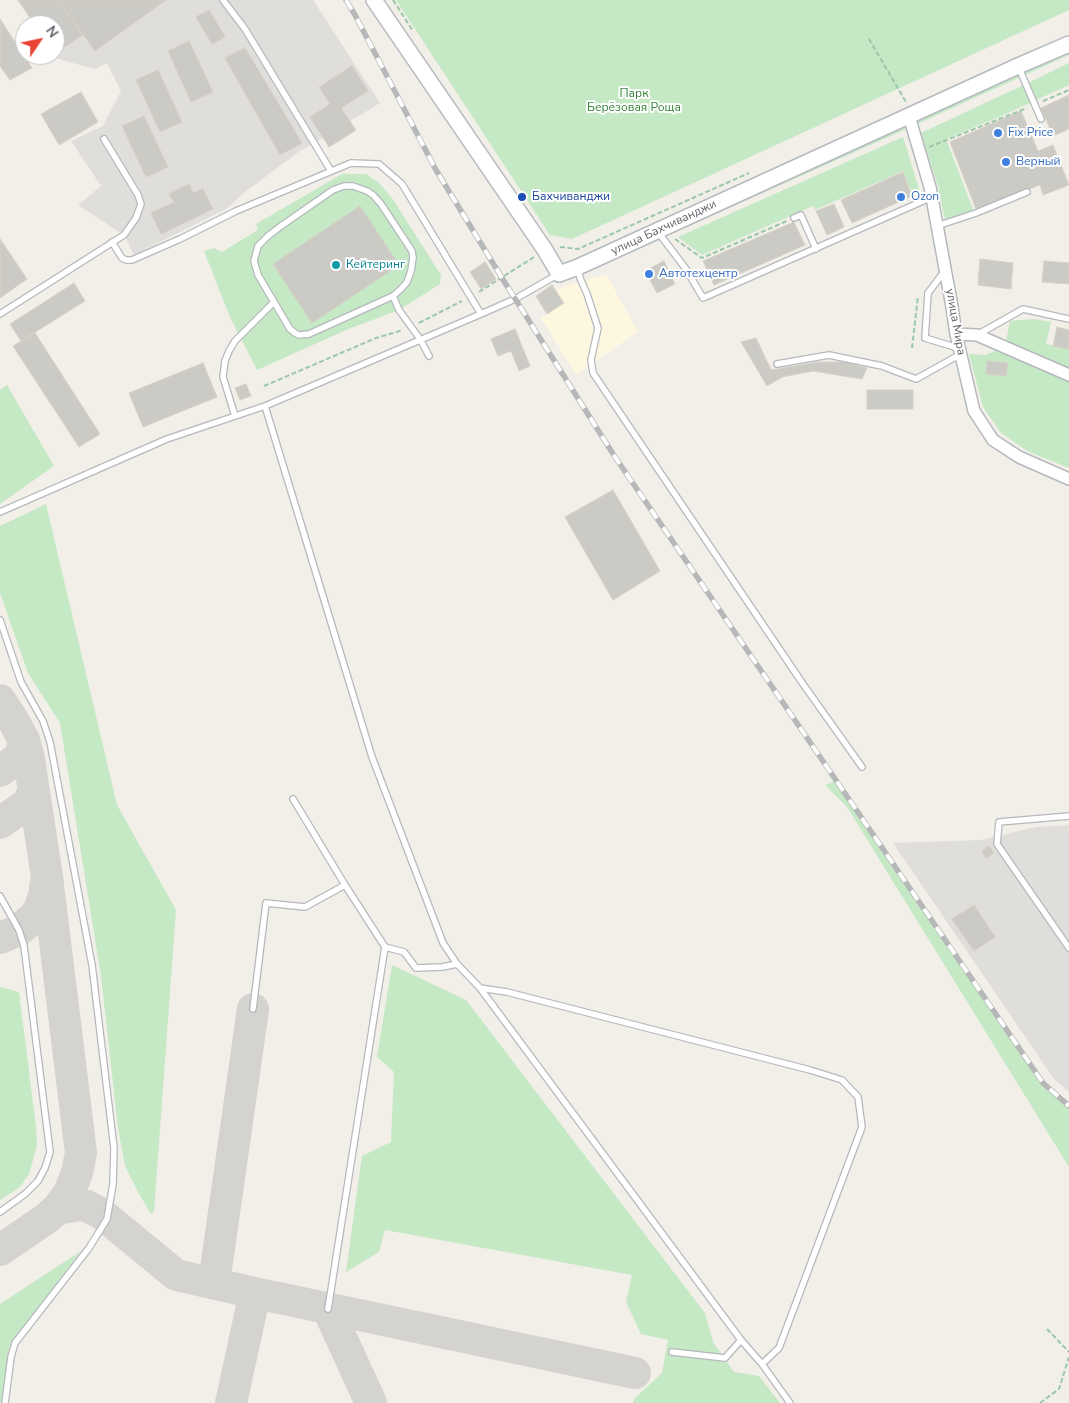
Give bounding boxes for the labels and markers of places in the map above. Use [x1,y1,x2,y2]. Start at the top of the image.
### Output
place label: Fix Price [1008,126,1053,140]
marker: Fix Price [992,127,1004,139]
place label: Верный [1016,155,1061,169]
marker: Верный [1000,156,1012,168]
place label: Бахчиванджи [532,190,610,204]
place label: Ozon [911,190,939,204]
marker: Бахчиванджи [516,191,528,203]
marker: Ozon [895,191,907,203]
place label: Кейтеринг [346,258,405,272]
marker: Кейтеринг [330,259,342,271]
place label: Автотехцентр [659,267,738,281]
marker: Автотехцентр [643,268,655,280]

